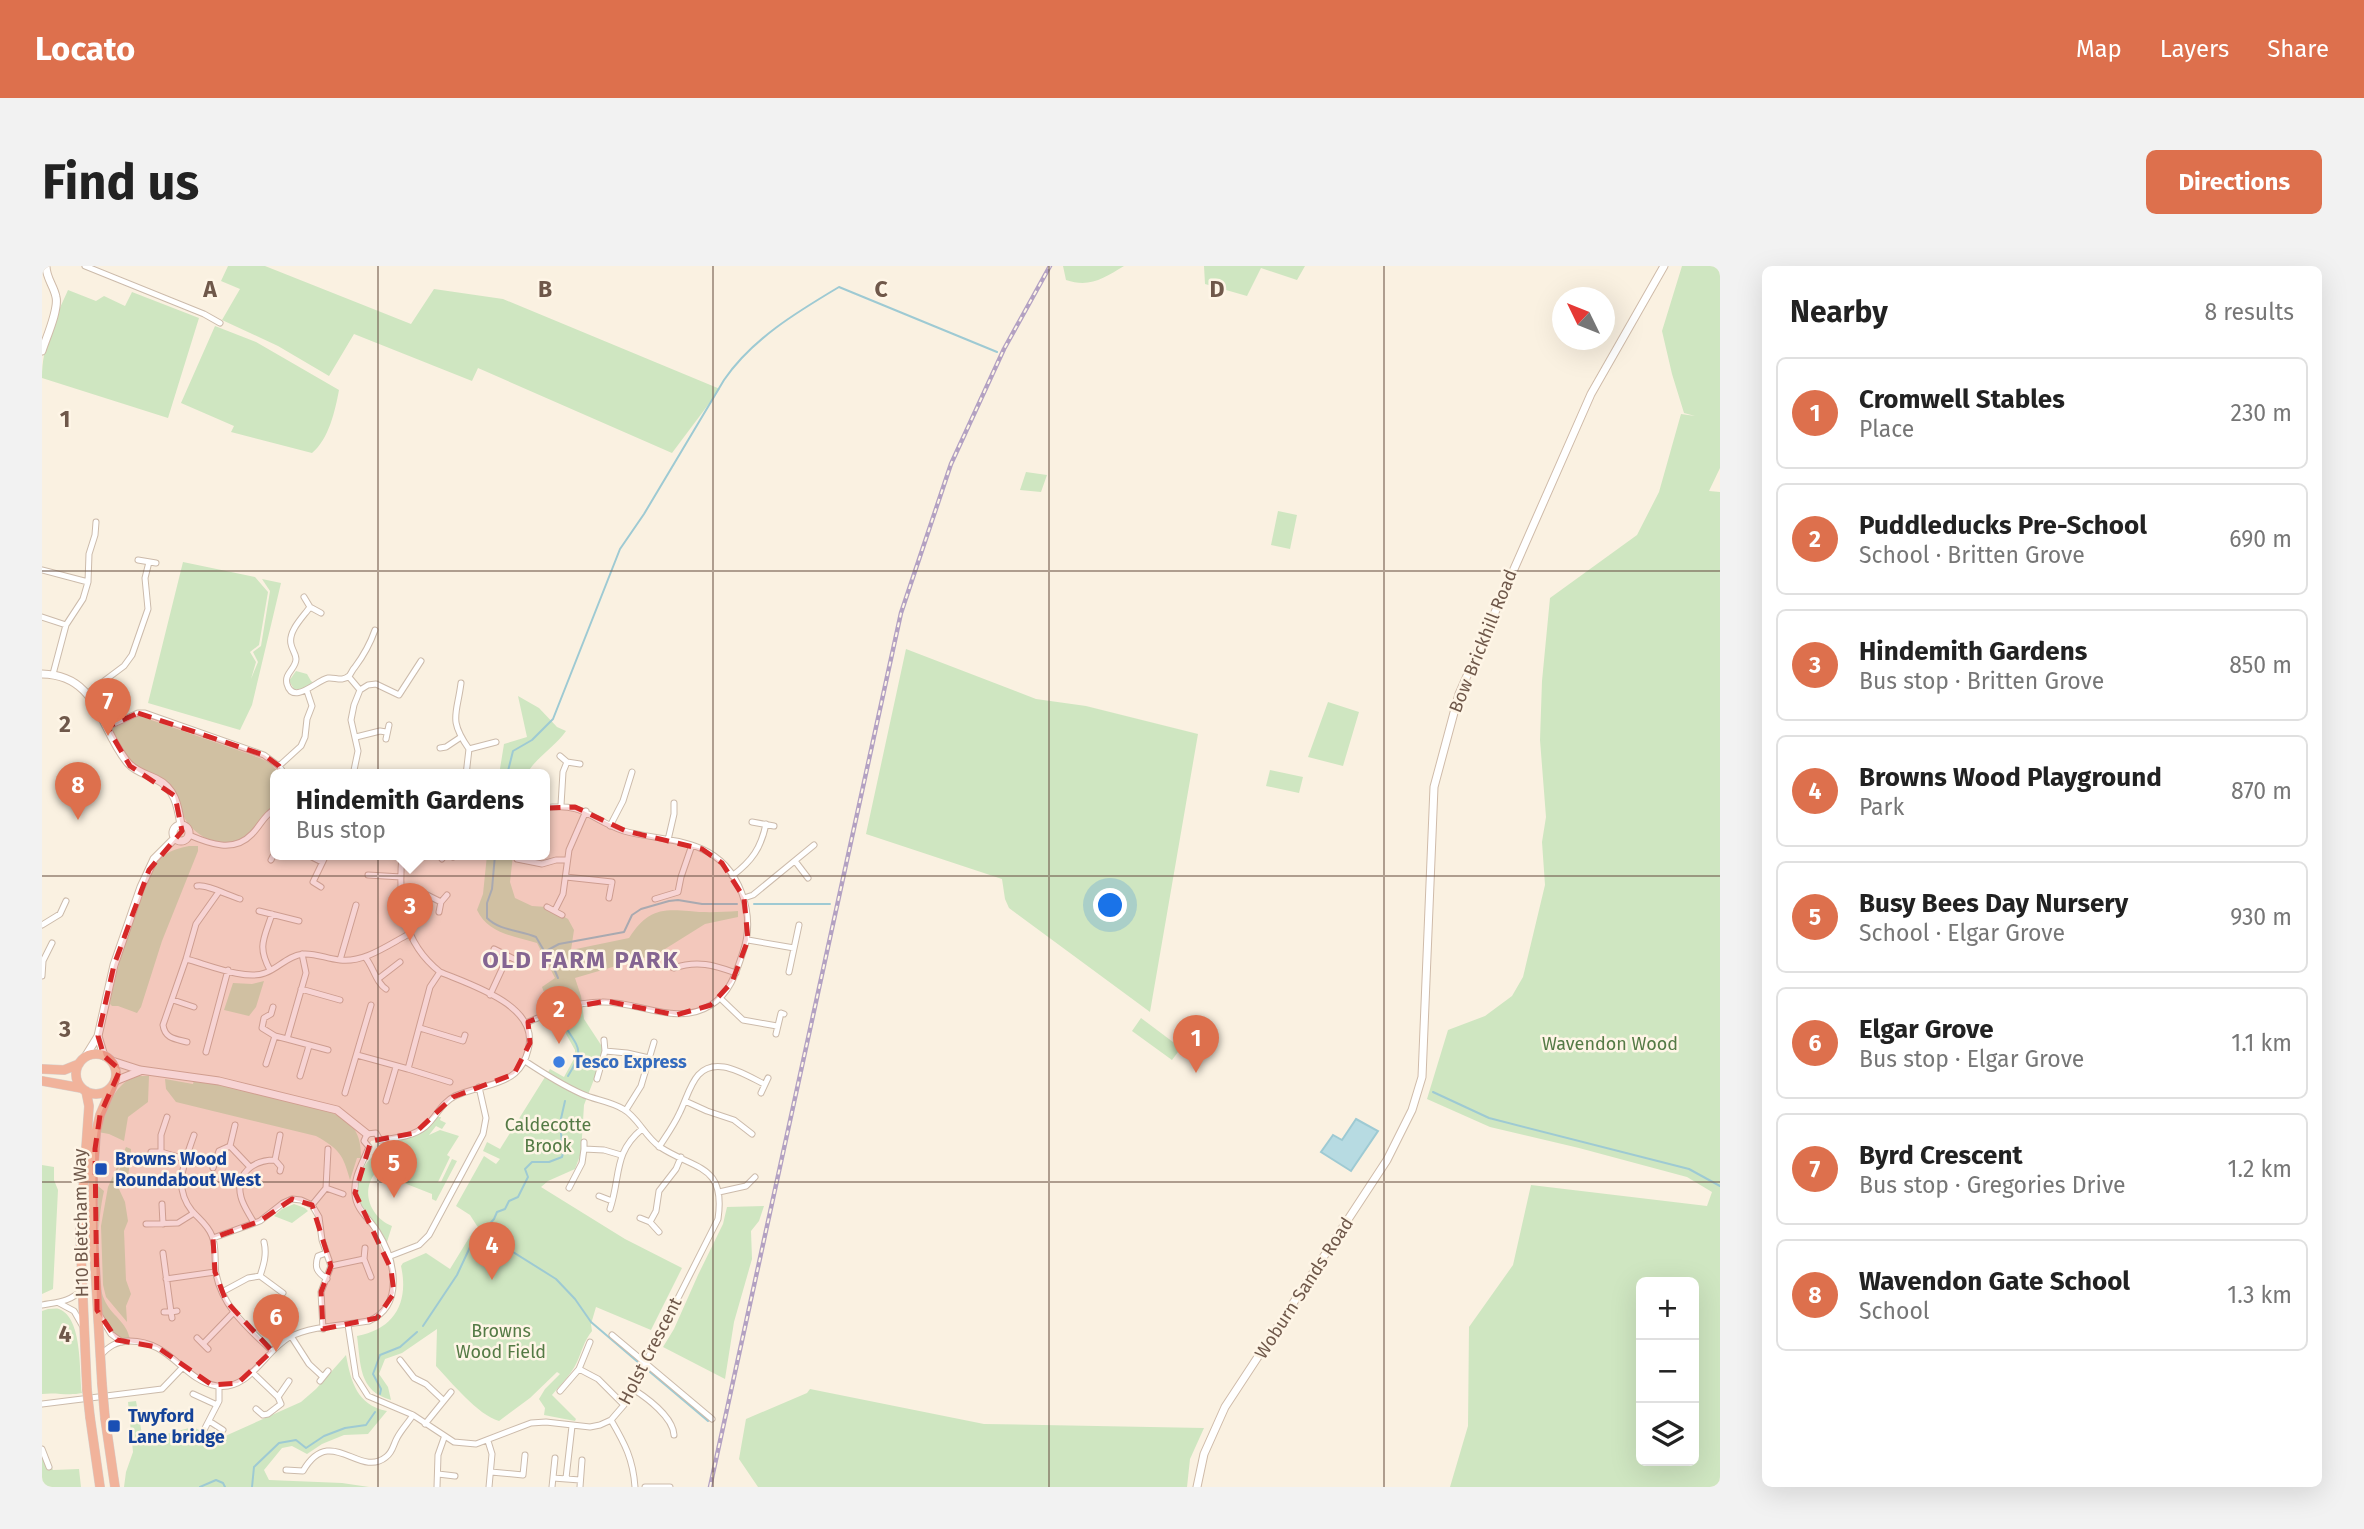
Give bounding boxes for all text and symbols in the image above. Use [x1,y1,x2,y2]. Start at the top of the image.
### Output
text: Locato [35,29,135,69]
text: Map [2076,35,2122,63]
text: Layers [2160,35,2229,63]
text: Share [2267,35,2329,63]
button: Directions [2146,150,2322,214]
text: Find us [42,153,199,212]
text: A [202,275,217,303]
text: B [538,275,552,303]
text: C [874,275,888,303]
text: D [1210,275,1225,303]
north arrow [1552,287,1615,350]
text: Nearby [1790,294,1888,330]
text: 8 results [2205,298,2294,326]
text: Cromwell Stables [1859,384,2065,415]
text: 1 [1810,399,1820,427]
text: 230 m [2231,399,2292,427]
text: 1 [60,405,70,433]
text: Place [1859,415,1914,443]
text: Puddleducks Pre-School [1859,510,2147,541]
text: 2 [1809,525,1821,553]
text: 690 m [2229,525,2292,553]
text: School · Britten Grove [1859,541,2085,569]
street label: Bow Brickhill Road [1444,566,1522,716]
text: Hindemith Gardens [1859,636,2087,667]
text: 3 [1809,651,1821,679]
text: 850 m [2229,651,2292,679]
text: Bus stop · Britten Grove [1859,667,2104,695]
pin: 7 [85,678,131,736]
text: 2 [59,710,71,738]
pin: 8 [55,762,101,820]
text: Browns Wood Playground [1859,762,2162,793]
popup [270,769,550,860]
text: 4 [1809,777,1822,805]
text: 870 m [2231,777,2292,805]
text: Hindemith Gardens [296,785,524,816]
text: Park [1859,793,1904,821]
text: Bus stop [296,816,386,844]
pin: 3 [387,883,433,941]
your location [1093,888,1127,922]
text: Busy Bees Day Nursery [1859,888,2128,919]
text: 5 [1809,903,1821,931]
text: 930 m [2230,903,2292,931]
text: School · Elgar Grove [1859,919,2065,947]
district label: OLD FARM PARK [482,946,680,974]
pin: 2 [536,986,582,1044]
text: Elgar Grove [1859,1014,1994,1045]
text: 3 [58,1015,71,1043]
pin: 1 [1173,1015,1219,1073]
text: 6 [1809,1029,1821,1057]
text: 1.1 km [2231,1029,2292,1057]
park label: Wavendon Wood [1542,1033,1678,1055]
text: Bus stop · Elgar Grove [1859,1045,2084,1073]
place label: Tesco Express [573,1051,687,1073]
marker: Tesco Express [551,1054,567,1070]
park label: Caldecotte Brook [505,1114,591,1157]
pin: 5 [371,1140,417,1198]
text: Byrd Crescent [1859,1140,2022,1171]
street label: H10 Bletcham Way [69,1148,93,1298]
place label: Browns Wood Roundabout West [115,1148,262,1191]
text: 7 [1810,1155,1820,1183]
text: 1.2 km [2228,1155,2292,1183]
marker: Browns Wood Roundabout West [93,1161,109,1177]
text: Bus stop · Gregories Drive [1859,1171,2126,1199]
street label: Woburn Sands Road [1250,1213,1358,1363]
pin: 4 [469,1222,515,1280]
text: Wavendon Gate School [1859,1266,2130,1297]
map controls [1636,1277,1699,1466]
button: + [1636,1277,1699,1340]
text: 8 [1808,1281,1822,1309]
text: 1.3 km [2227,1281,2292,1309]
street label: Holst Crescent [614,1293,687,1408]
pin: 6 [253,1294,299,1352]
text: School [1859,1297,1930,1325]
text: 4 [59,1320,72,1348]
park label: Browns Wood Field [456,1320,546,1363]
button: − [1636,1340,1699,1403]
button: layers [1636,1403,1699,1466]
place label: Twyford Lane bridge [128,1405,225,1448]
marker: Twyford Lane bridge [106,1418,122,1434]

